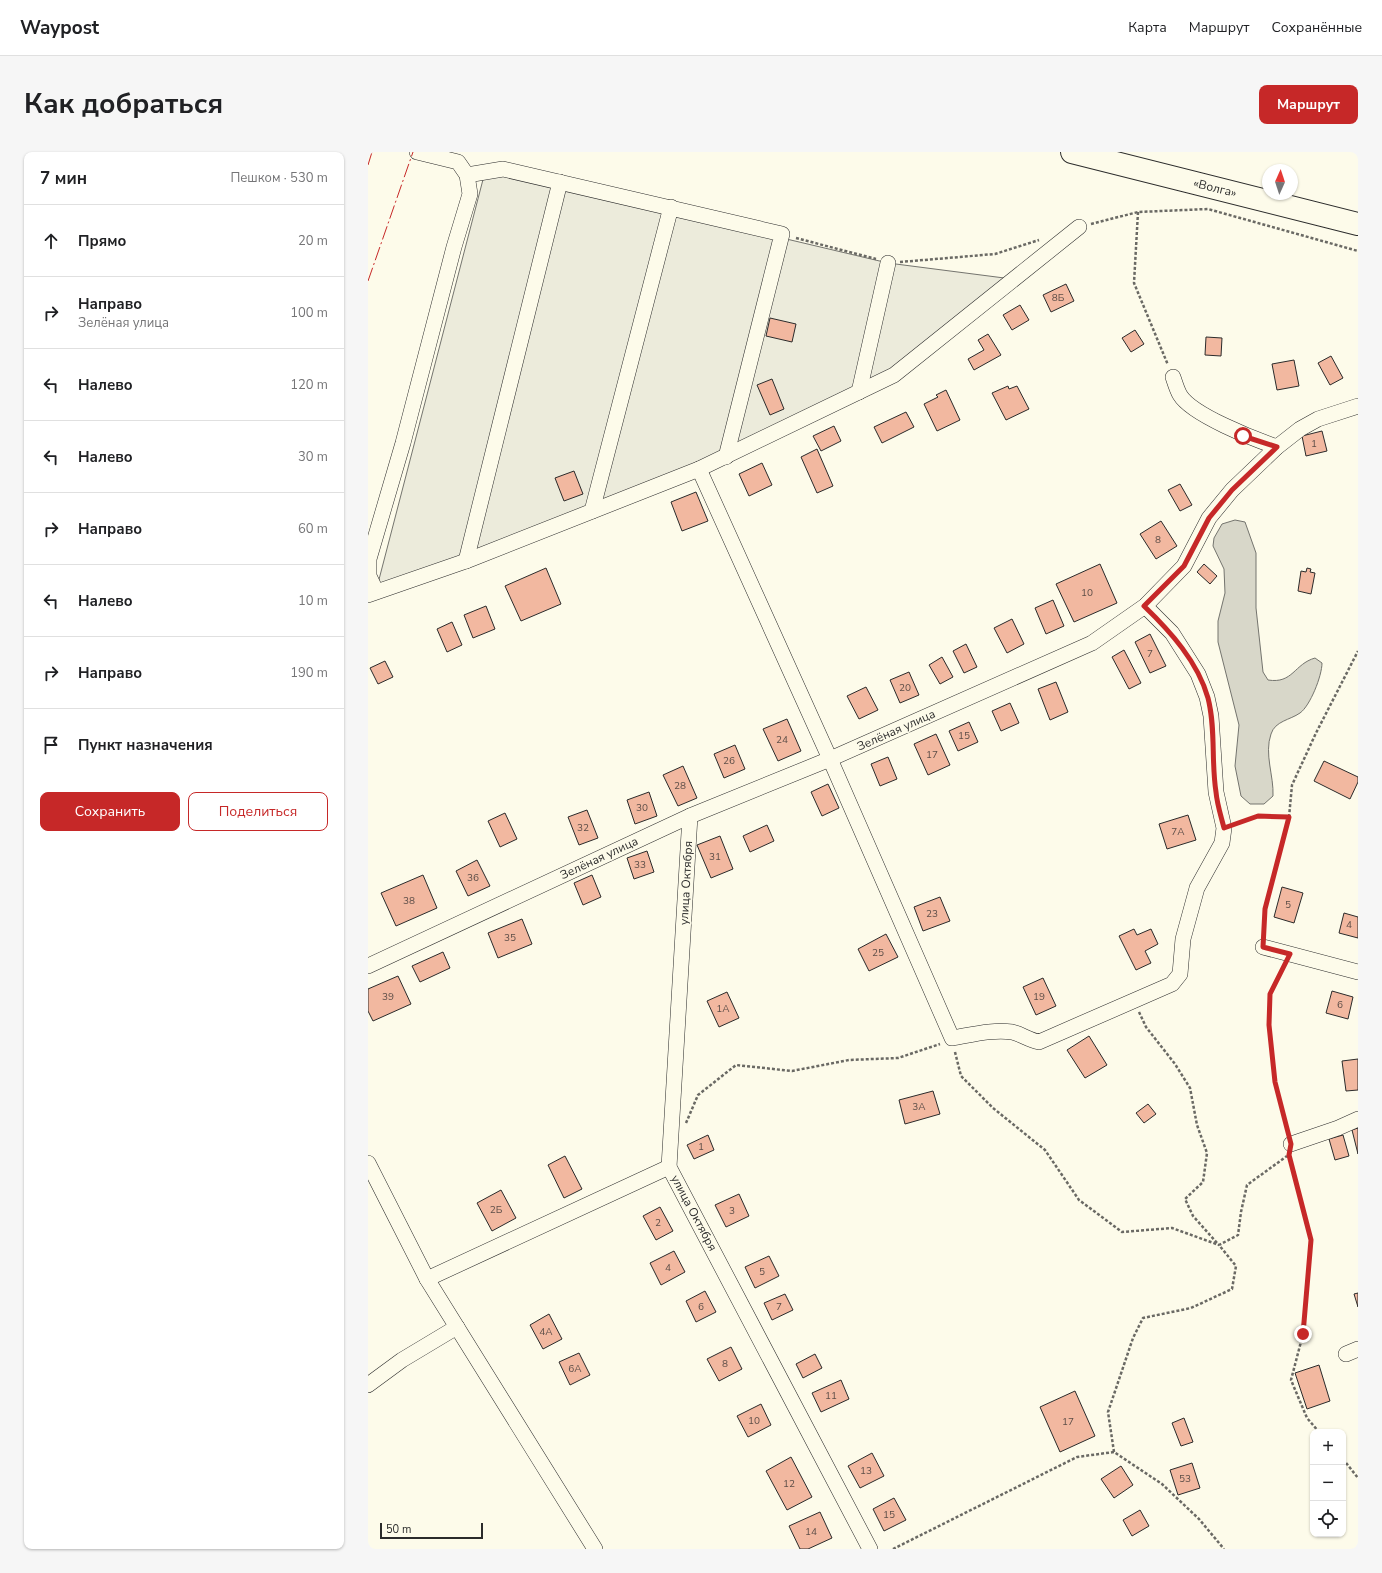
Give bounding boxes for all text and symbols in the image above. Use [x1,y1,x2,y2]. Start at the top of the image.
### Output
text: Waypost [20,15,99,41]
text: Карта [1128,18,1167,37]
text: Маршрут [1189,18,1250,37]
text: Сохранённые [1272,18,1362,37]
text: Как добраться [24,85,223,123]
button: Маршрут [1259,85,1358,124]
north arrow [1262,164,1298,200]
text: 7 мин [40,167,87,190]
text: Пешком · 530 m [230,169,328,187]
street label: «Волга» [1192,175,1238,201]
icon: ahead [40,230,62,252]
text: Прямо [78,231,126,251]
text: 20 m [298,232,328,250]
house number: 8Б [1052,291,1065,305]
text: Направо [78,294,142,314]
icon: right [40,302,62,324]
text: 100 m [290,304,328,322]
text: Зелёная улица [78,314,169,332]
icon: left [40,374,62,396]
text: Налево [78,375,133,395]
text: 120 m [290,376,328,394]
route start [1234,427,1252,445]
house number: 1 [1311,437,1317,451]
icon: left [40,446,62,468]
text: Налево [78,447,133,467]
text: 30 m [298,448,328,466]
icon: right [40,518,62,540]
text: Направо [78,519,142,539]
text: 60 m [298,520,328,538]
house number: 8 [1155,533,1161,547]
house number: 10 [1081,586,1093,600]
icon: left [40,590,62,612]
text: Налево [78,591,133,611]
text: 10 m [298,592,328,610]
house number: 7 [1147,647,1153,661]
icon: right [40,662,62,684]
text: Направо [78,663,142,683]
text: 190 m [290,664,328,682]
house number: 20 [899,681,911,695]
street label: Зелёная улица [854,706,938,754]
house number: 15 [958,729,970,743]
house number: 24 [776,733,788,747]
icon: arrive [40,734,62,756]
text: Пункт назначения [78,735,213,755]
house number: 17 [926,748,938,762]
house number: 26 [723,754,735,768]
house number: 28 [674,779,686,793]
button: Сохранить [40,792,180,831]
button: Поделиться [188,792,328,831]
house number: 30 [636,801,648,815]
house number: 32 [577,821,589,835]
house number: 7А [1171,825,1185,839]
street label: Зелёная улица [558,833,640,883]
street label: улица Октября [676,841,696,925]
house number: 31 [709,850,721,864]
house number: 33 [634,858,646,872]
house number: 36 [467,871,479,885]
house number: 38 [403,894,415,908]
house number: 5 [1285,898,1291,912]
house number: 23 [926,907,938,921]
house number: 4 [1346,918,1352,932]
house number: 35 [504,931,516,945]
house number: 25 [872,946,884,960]
house number: 39 [382,990,394,1004]
house number: 19 [1033,990,1045,1004]
house number: 6 [1337,998,1343,1012]
house number: 1А [716,1002,730,1016]
house number: 3А [912,1100,926,1114]
house number: 1 [698,1140,704,1154]
street label: улица Октября [667,1172,721,1254]
house number: 2Б [490,1203,503,1217]
house number: 3 [729,1204,735,1218]
house number: 2 [655,1216,661,1230]
house number: 4 [665,1261,671,1275]
house number: 5 [759,1265,765,1279]
house number: 6 [698,1300,704,1314]
house number: 7 [776,1300,782,1314]
house number: 4А [539,1325,553,1339]
route end [1294,1325,1312,1343]
house number: 8 [722,1357,728,1371]
house number: 6А [568,1362,582,1376]
house number: 11 [825,1389,837,1403]
house number: 10 [748,1414,760,1428]
house number: 17 [1062,1415,1074,1429]
map controls [1310,1429,1346,1537]
button: + [1310,1429,1346,1465]
house number: 13 [860,1464,872,1478]
button: − [1310,1465,1346,1501]
house number: 53 [1179,1472,1191,1486]
house number: 12 [783,1477,795,1491]
button: locate [1310,1501,1346,1537]
house number: 15 [883,1508,895,1522]
scale bar [380,1521,483,1540]
text: 50 m [386,1522,411,1537]
house number: 14 [805,1525,817,1539]

